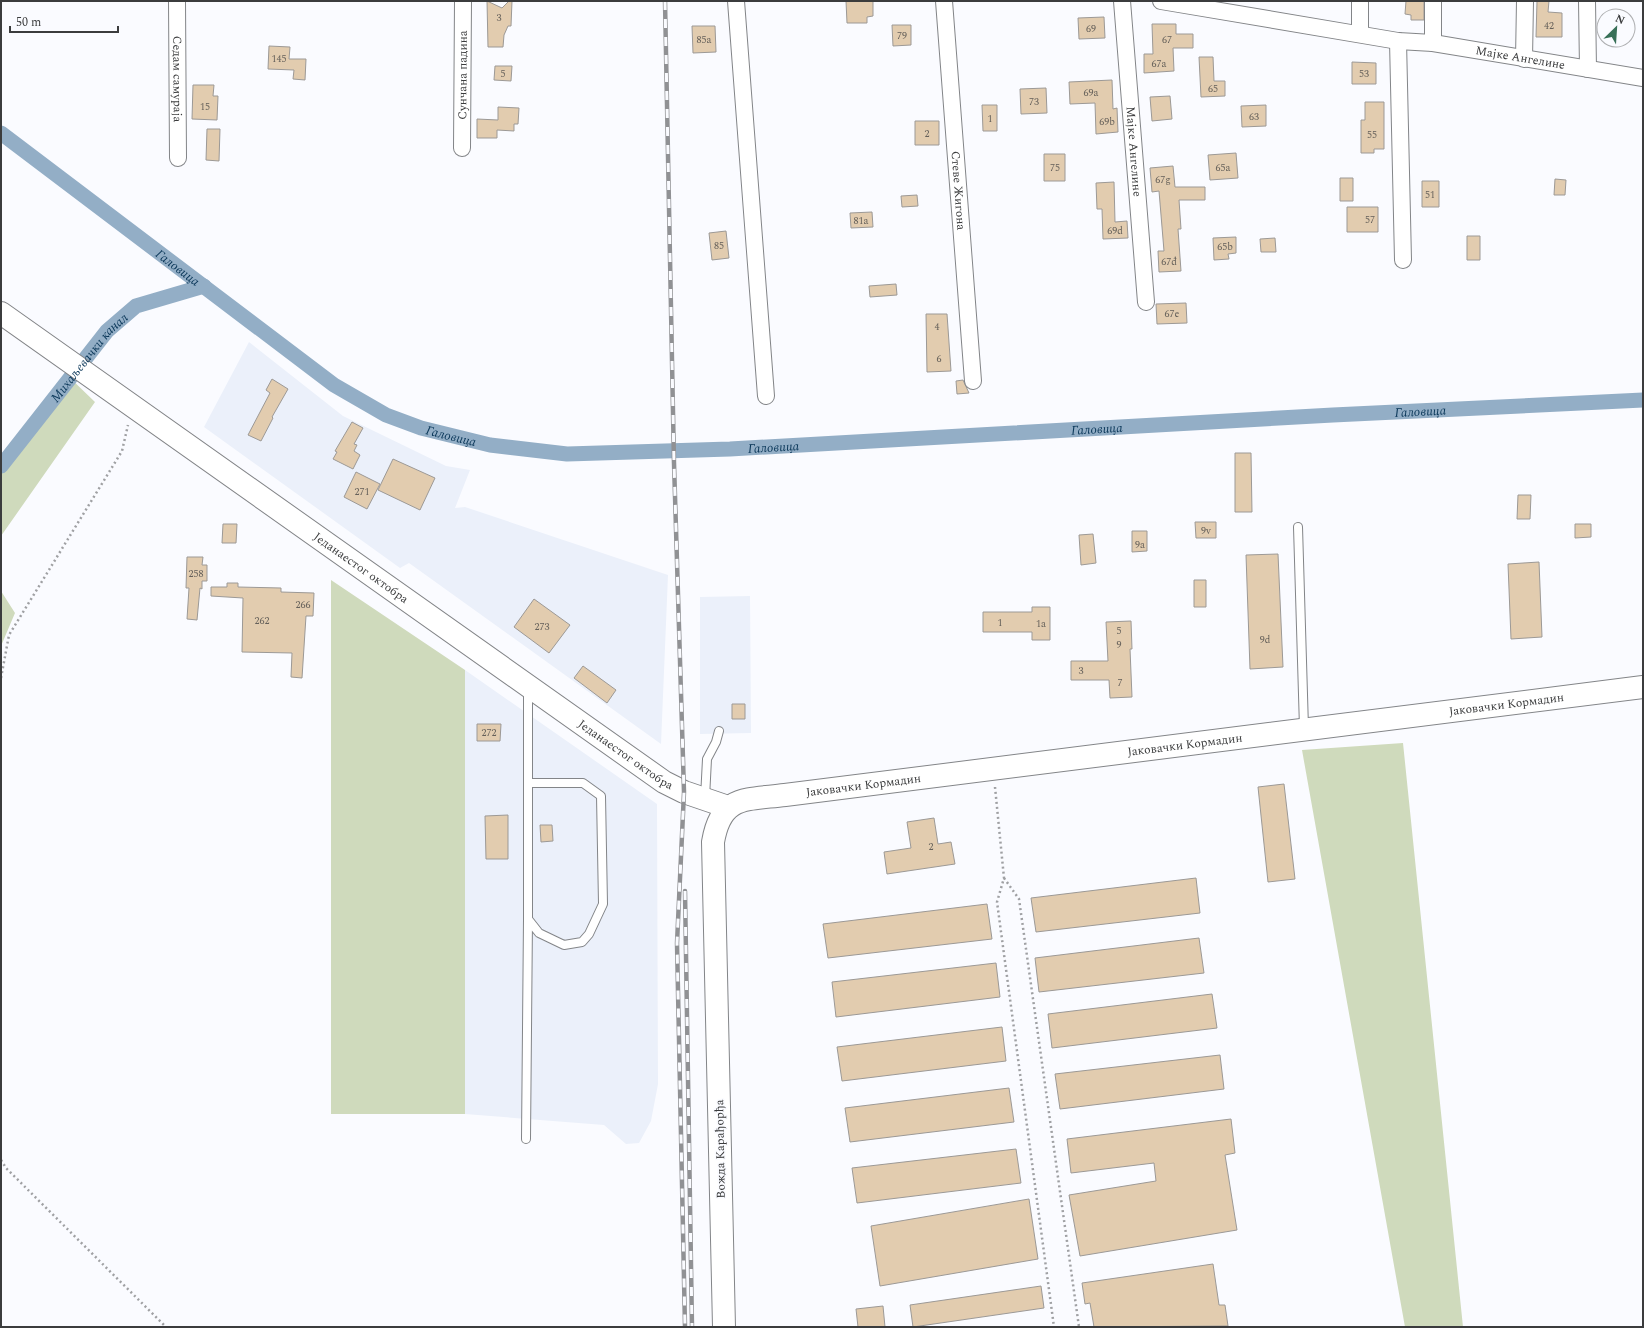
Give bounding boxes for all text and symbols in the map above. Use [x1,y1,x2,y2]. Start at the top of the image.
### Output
scale bar [10,8,118,34]
north arrow [1596,8,1636,48]
house number: 3 [497,10,502,26]
text: N [1612,10,1628,29]
text: 50 m [16,13,41,32]
house number: 42 [1544,18,1554,34]
house number: 69 [1086,21,1096,37]
house number: 79 [897,28,907,44]
street label: Сунчана падина [453,30,473,120]
house number: 85a [697,32,712,48]
house number: 67 [1162,32,1172,48]
street label: Седам самураја [167,36,187,123]
street label: Мајке Ангелине [1474,41,1567,75]
house number: 145 [272,51,287,67]
house number: 67a [1152,56,1167,72]
house number: 5 [501,66,506,82]
house number: 53 [1359,66,1369,82]
house number: 65 [1208,81,1218,97]
house number: 69a [1084,85,1099,101]
house number: 73 [1029,94,1039,110]
house number: 15 [200,99,210,115]
street label: Мајке Ангелине [1120,106,1147,198]
house number: 63 [1249,109,1259,125]
house number: 1 [988,111,993,127]
house number: 69b [1099,114,1115,130]
house number: 2 [925,126,930,142]
house number: 55 [1367,127,1377,143]
street label: Стеве Жигона [945,150,970,231]
house number: 75 [1050,160,1060,176]
house number: 65a [1216,160,1231,176]
house number: 67g [1155,172,1171,188]
house number: 51 [1425,187,1435,203]
house number: 57 [1365,212,1375,228]
house number: 81a [854,213,869,229]
house number: 69d [1107,223,1123,239]
house number: 85 [714,238,724,254]
house number: 65b [1217,239,1233,255]
water label: Галовица [151,244,204,292]
house number: 67đ [1161,254,1177,270]
house number: 67e [1165,306,1180,322]
water label: Михаљевачки канал [46,308,133,407]
house number: 4 [935,319,940,335]
house number: 6 [937,351,942,367]
water label: Галовица [1394,401,1447,423]
water label: Галовица [1071,418,1123,441]
water label: Галовица [424,421,479,452]
water label: Галовица [747,436,800,459]
house number: 271 [355,484,370,500]
house number: 9v [1201,523,1212,539]
street label: Једанаестог октобра [309,528,412,609]
house number: 9a [1135,537,1145,553]
house number: 258 [189,566,204,582]
house number: 266 [296,597,311,613]
house number: 262 [255,613,270,629]
house number: 1 [998,615,1003,631]
house number: 1a [1036,616,1046,632]
house number: 273 [535,619,550,635]
house number: 5 [1117,623,1122,639]
house number: 9d [1260,632,1271,648]
house number: 9 [1117,637,1122,653]
house number: 3 [1079,663,1084,679]
house number: 7 [1118,675,1123,691]
street label: Јаковачки Кормадин [1448,688,1565,721]
street label: Једанаестог октобра [574,715,676,795]
house number: 272 [482,725,497,741]
street label: Јаковачки Кормадин [1126,729,1244,762]
street label: Јаковачки Кормадин [805,769,922,802]
house number: 2 [929,839,934,855]
street label: Вожда Карађорђа [710,1099,731,1199]

